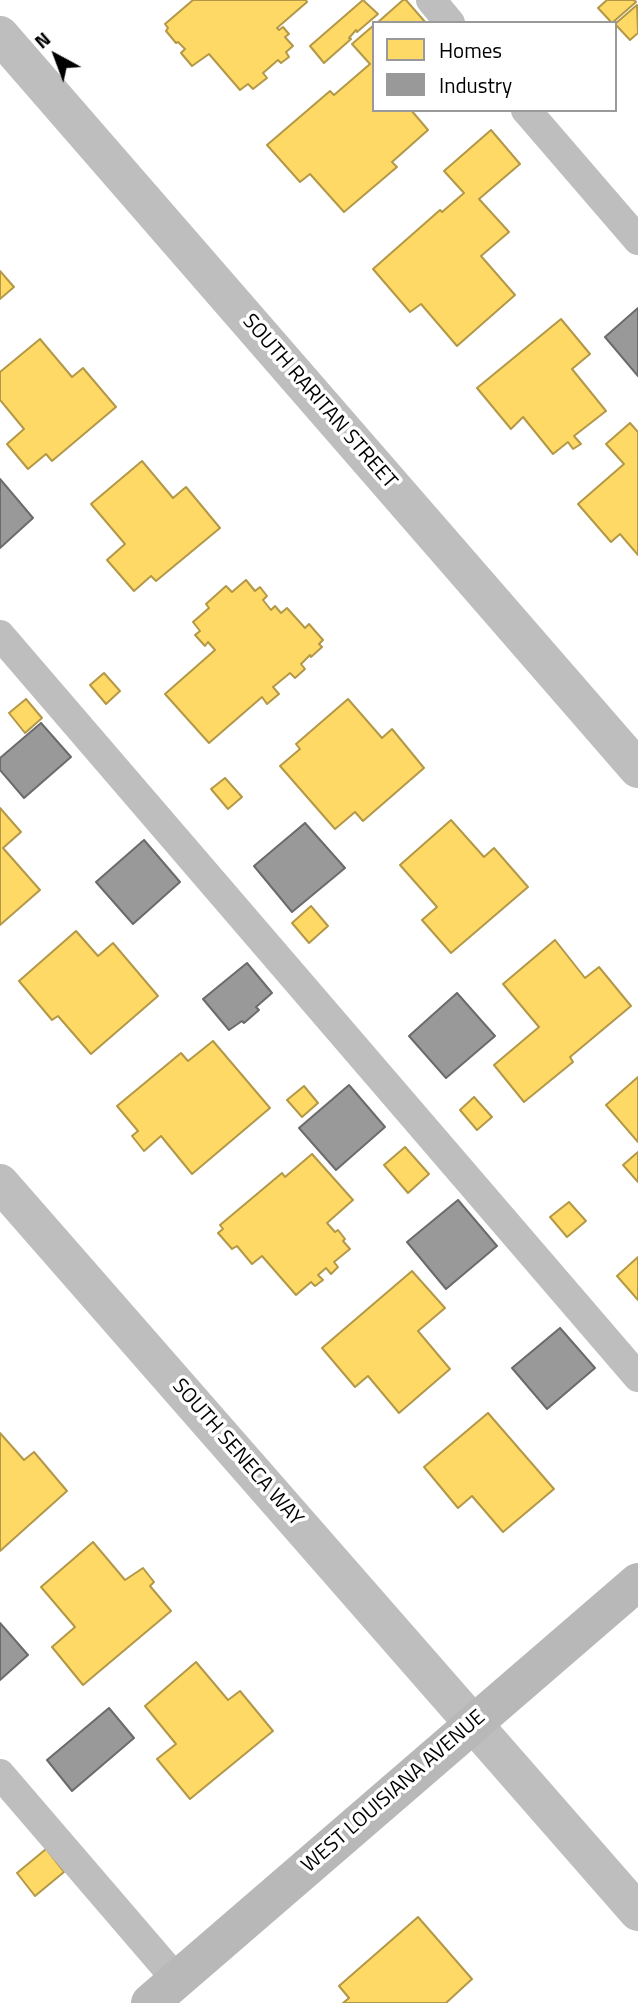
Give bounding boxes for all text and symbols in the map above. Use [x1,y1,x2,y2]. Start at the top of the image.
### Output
north arrow [21,21,91,91]
legend [372,21,617,112]
text: N [27,25,56,55]
text: Homes [439,34,502,66]
text: Industry [439,69,512,101]
street label: SOUTH RARITAN STREET [236,310,402,494]
street label: SOUTH SENECA WAY [166,1374,308,1532]
street label: WEST LOUISIANA AVENUE [297,1705,491,1879]

